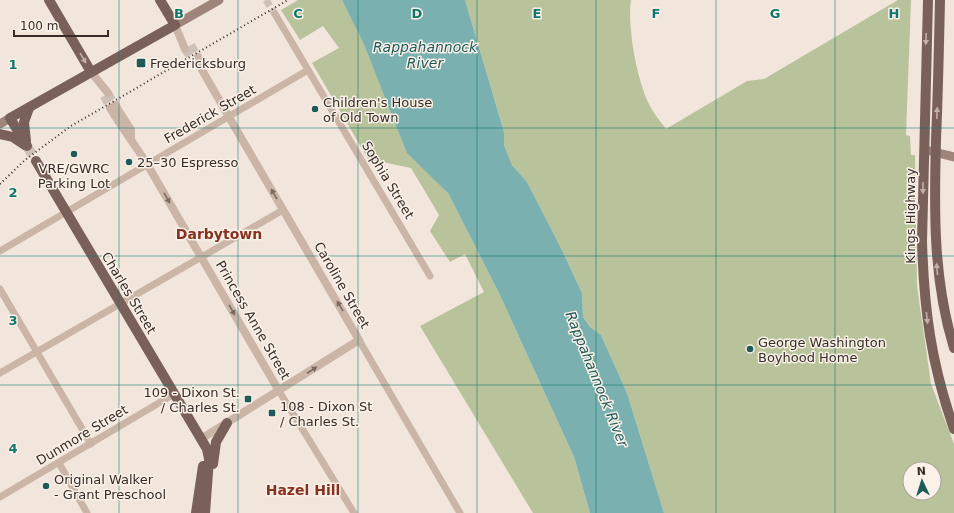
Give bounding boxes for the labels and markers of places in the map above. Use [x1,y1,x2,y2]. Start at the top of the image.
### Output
place label: Fredericksburg [150,56,246,71]
marker: Fredericksburg [135,57,147,69]
place label: Children's House of Old Town [323,95,432,125]
marker: Children's House of Old Town [310,104,320,114]
marker: VRE/GWRC Parking Lot [69,149,79,159]
place label: 25–30 Espresso [137,155,239,170]
marker: 25–30 Espresso [124,157,134,167]
place label: VRE/GWRC Parking Lot [38,161,110,191]
place label: George Washington Boyhood Home [758,335,886,365]
marker: George Washington Boyhood Home [745,344,755,354]
place label: 109 - Dixon St. / Charles St. [144,385,240,415]
marker: 109 - Dixon St. / Charles St. [243,394,253,404]
place label: 108 - Dixon St / Charles St. [280,399,372,429]
marker: 108 - Dixon St / Charles St. [267,408,277,418]
place label: Original Walker - Grant Preschool [54,472,166,502]
marker: Original Walker - Grant Preschool [41,481,51,491]

